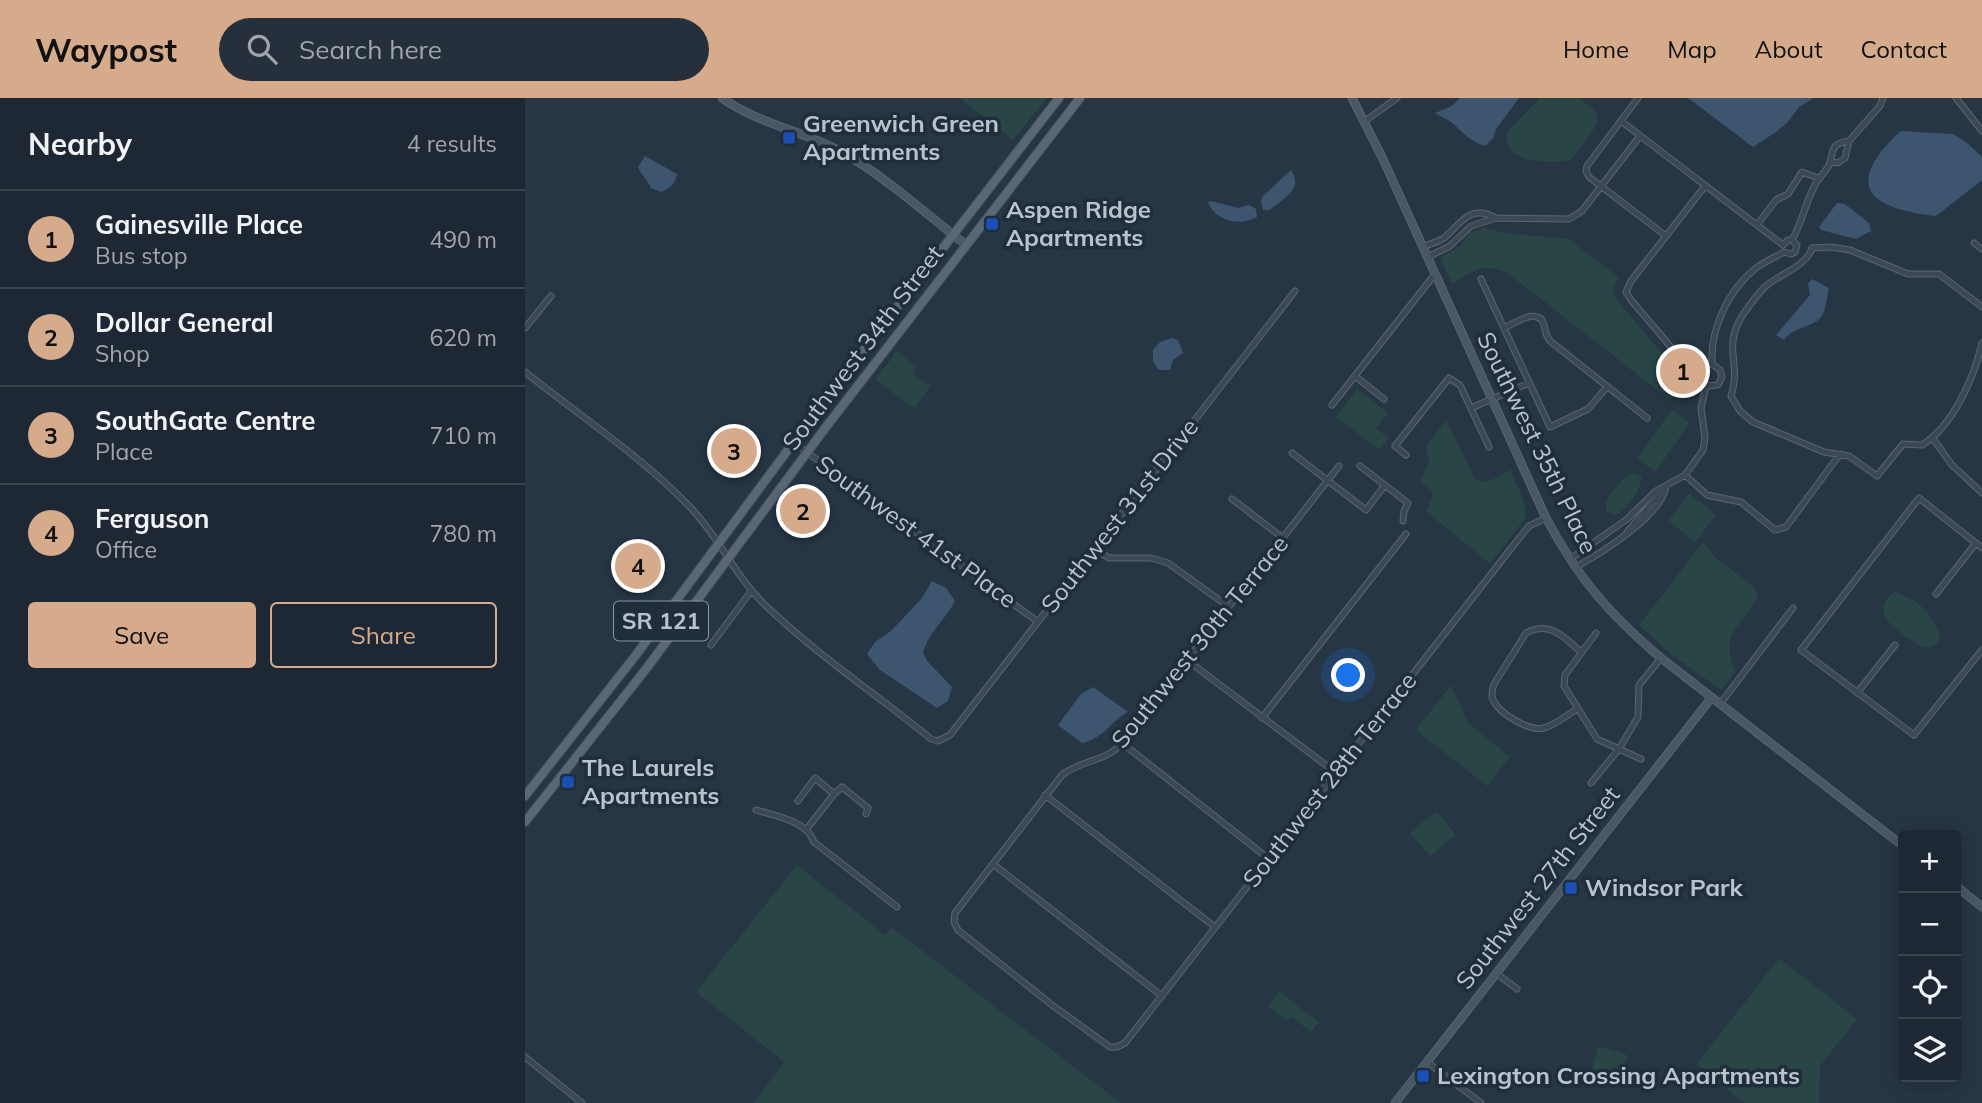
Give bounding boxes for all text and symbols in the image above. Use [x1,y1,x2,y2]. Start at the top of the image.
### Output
search box [219,18,709,81]
text: Waypost [35,29,177,70]
icon: search [243,30,281,68]
text: Search here [299,33,442,66]
text: Home [1563,34,1629,64]
text: Map [1667,34,1717,64]
text: About [1755,34,1823,64]
text: Contact [1861,34,1947,64]
place label: Greenwich Green Apartments [803,108,999,166]
text: Nearby [28,125,132,163]
text: 4 results [407,129,497,158]
marker: Greenwich Green Apartments [781,130,797,146]
place label: Aspen Ridge Apartments [1006,194,1151,252]
text: Gainesville Place [95,208,303,241]
marker: Aspen Ridge Apartments [984,216,1000,232]
text: 1 [44,225,58,254]
text: 490 m [429,225,497,254]
street label: Southwest 34th Street [775,239,949,456]
text: Bus stop [95,241,187,270]
text: Dollar General [95,306,274,339]
text: 2 [44,323,58,352]
text: 620 m [429,323,497,352]
street label: Southwest 35th Place [1471,327,1605,558]
text: Shop [95,339,150,368]
pin: 1 [1660,345,1706,397]
text: SouthGate Centre [95,404,316,437]
street label: Southwest 31st Drive [1034,412,1204,618]
text: 3 [44,421,58,450]
text: 710 m [429,421,497,450]
pin: 3 [711,425,757,477]
text: Place [95,437,153,466]
street label: Southwest 41st Place [810,448,1023,614]
pin: 2 [780,485,826,537]
text: Ferguson [95,502,209,535]
text: 4 [44,519,58,548]
text: 780 m [429,519,497,548]
street label: Southwest 30th Terrace [1104,529,1294,754]
text: Office [95,535,157,564]
pin: 4 [615,540,661,592]
road number: SR 121 [614,601,708,640]
button: Save [28,602,256,668]
button: Share [270,602,497,668]
your location [1331,658,1365,692]
street label: Southwest 28th Terrace [1236,666,1423,893]
place label: The Laurels Apartments [582,752,719,810]
marker: The Laurels Apartments [560,774,576,790]
street label: Southwest 27th Street [1449,780,1626,995]
map controls [1898,830,1961,1082]
button: + [1898,830,1961,893]
place label: Windsor Park [1585,872,1744,902]
marker: Windsor Park [1563,880,1579,896]
button: − [1898,893,1961,956]
button: locate [1898,956,1961,1019]
button: layers [1898,1019,1961,1082]
place label: Lexington Crossing Apartments [1437,1060,1800,1090]
marker: Lexington Crossing Apartments [1415,1068,1431,1084]

